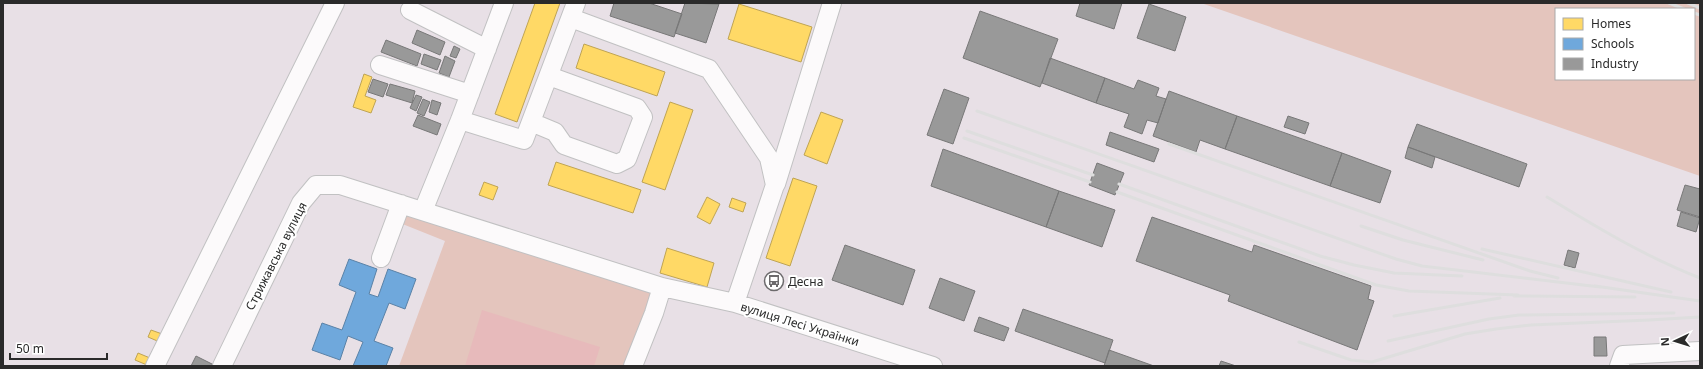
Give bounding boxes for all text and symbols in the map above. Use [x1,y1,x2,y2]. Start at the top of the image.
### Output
legend [1555,8,1695,80]
text: Homes [1591,15,1631,32]
text: Schools [1591,35,1634,52]
text: Industry [1591,55,1639,72]
street label: Стрижавська вулиця [241,199,311,313]
bus stop icon: Десна [763,270,785,292]
place label: Десна [788,273,823,290]
street label: вулиця Лесі Українки [739,298,861,350]
north arrow [1655,321,1695,361]
scale bar [10,335,107,361]
text: N [1657,337,1672,347]
text: 50 m [16,340,44,357]

